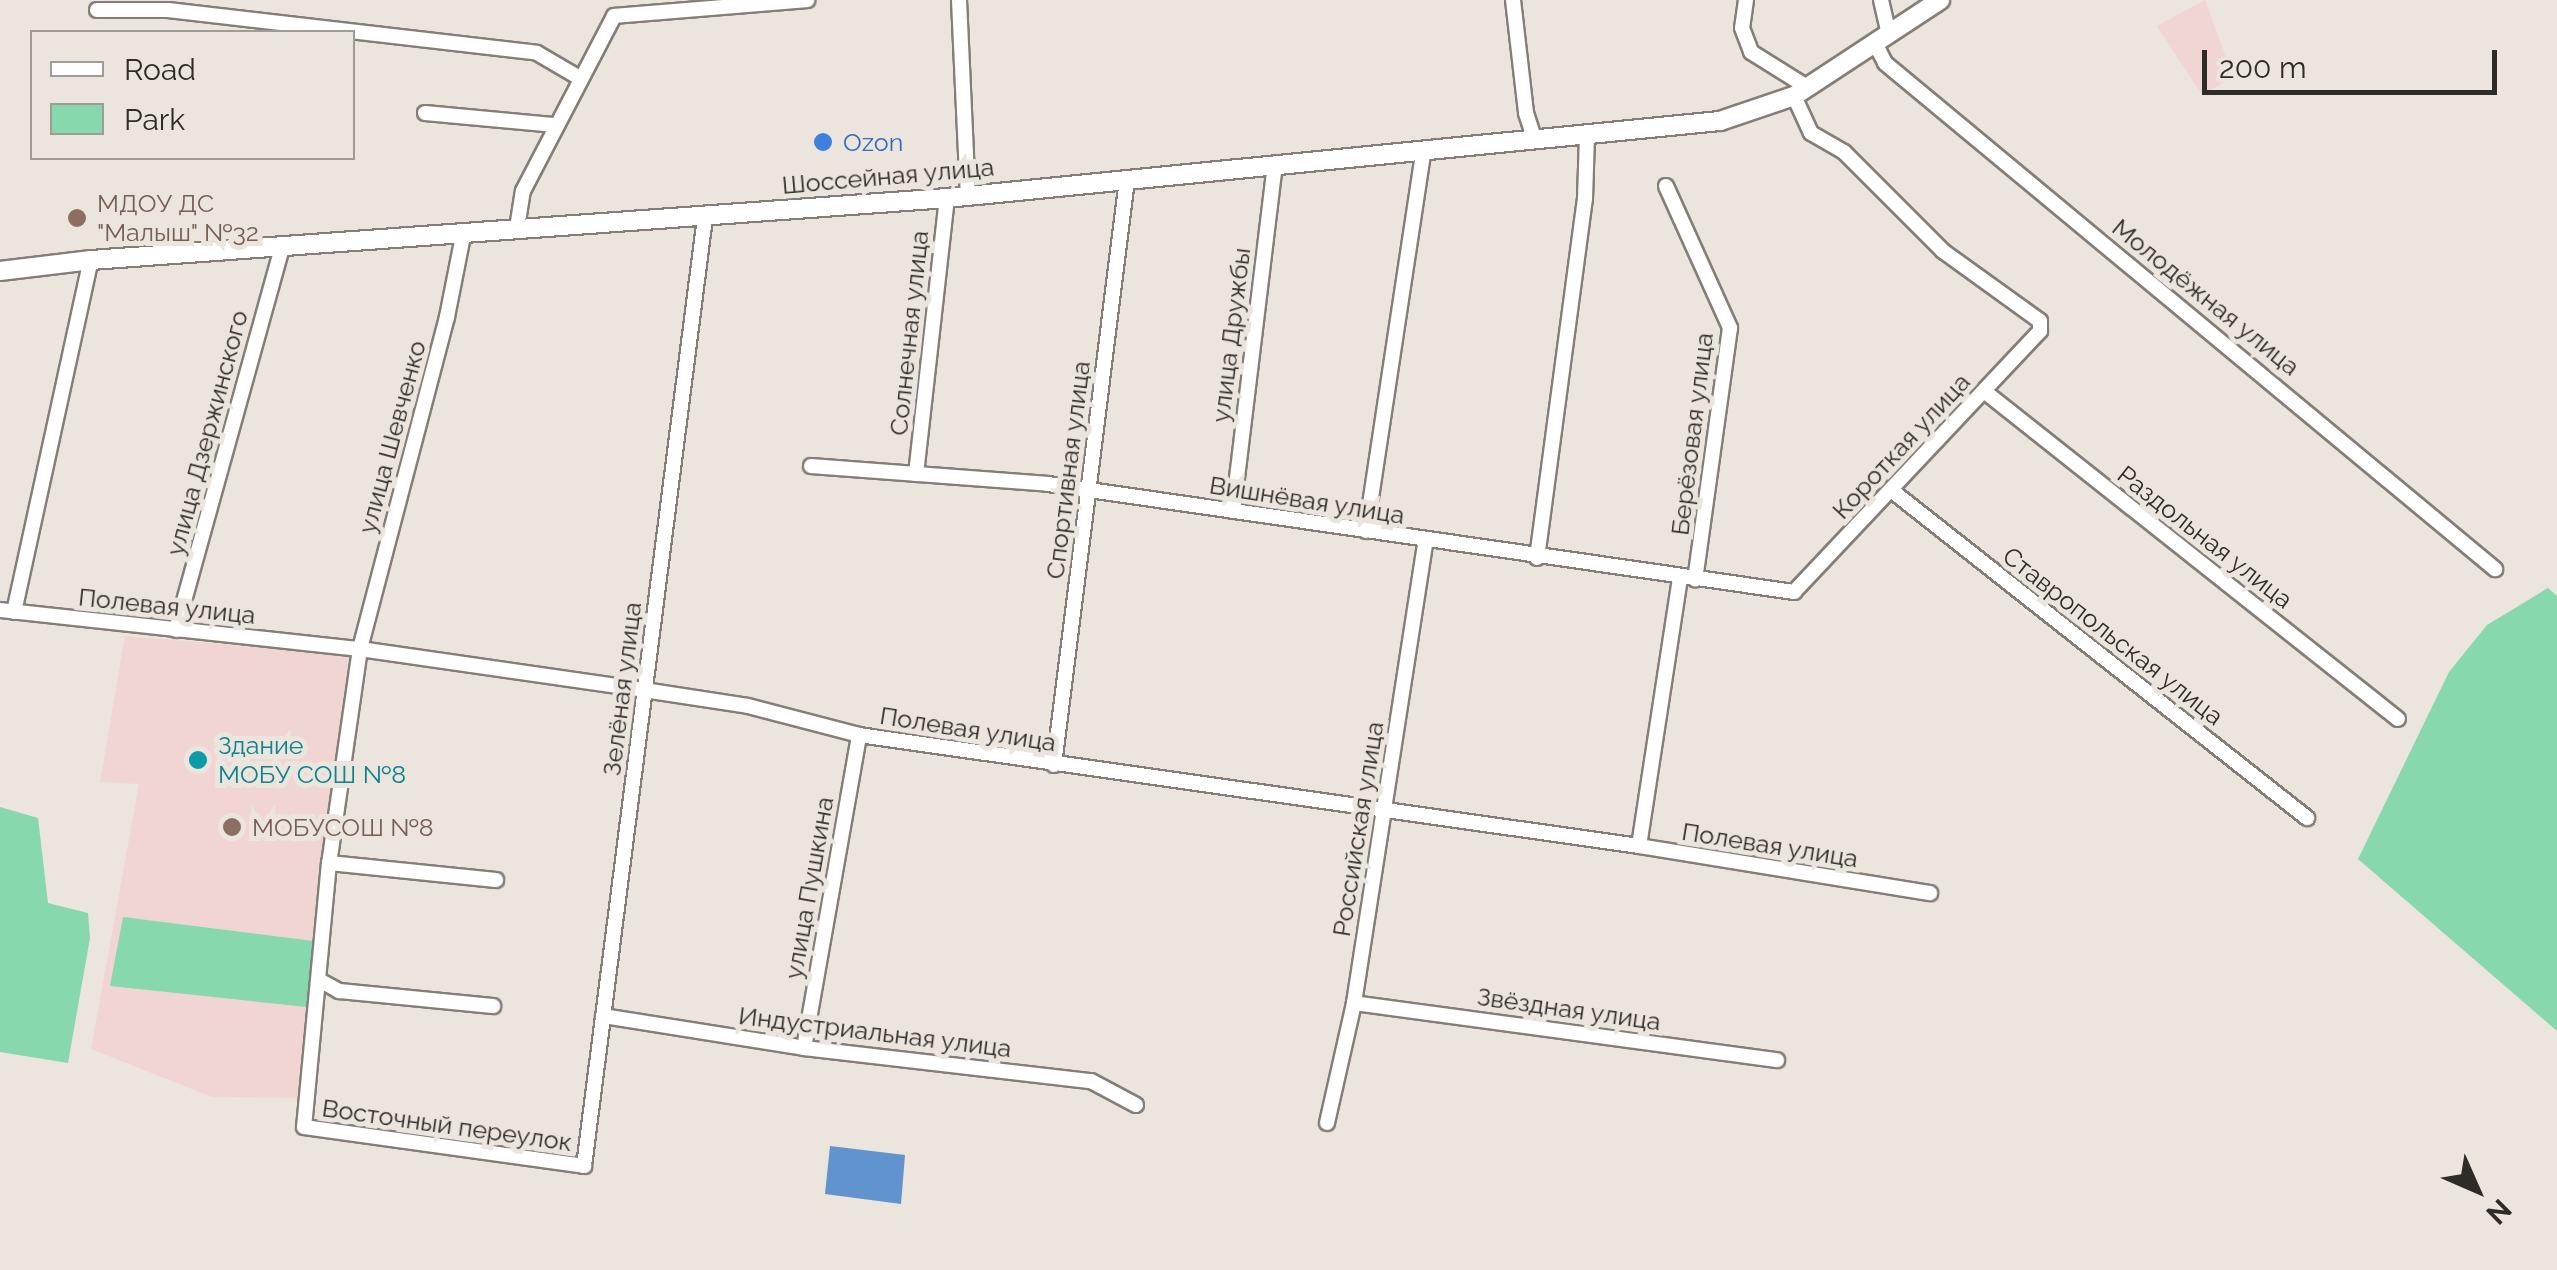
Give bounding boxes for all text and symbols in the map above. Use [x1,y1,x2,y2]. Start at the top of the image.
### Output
legend [30,30,355,160]
scale bar [2207,30,2502,92]
text: 200 m [2219,50,2307,85]
text: Road [124,52,196,87]
text: Park [124,102,185,137]
place label: Ozon [843,127,903,157]
marker: Ozon [812,131,834,153]
street label: Шоссейная улица [780,152,996,200]
place label: МДОУ ДС "Малыш" №32 [97,189,259,248]
marker: МДОУ ДС "Малыш" №32 [66,207,88,229]
street label: Молодёжная улица [2106,212,2306,382]
street label: Солнечная улица [883,229,935,437]
street label: улица Дружбы [1205,246,1257,424]
street label: улица Дзержинского [160,307,254,559]
street label: Берёзовая улица [1665,331,1719,537]
street label: улица Шевченко [352,337,432,537]
street label: Спортивная улица [1040,359,1096,581]
street label: Короткая улица [1826,367,1976,525]
street label: Раздольная улица [2111,459,2299,615]
street label: Вишнёвая улица [1207,470,1407,530]
street label: Ставропольская улица [1997,540,2229,732]
street label: Полевая улица [77,582,257,630]
street label: Зелёная улица [596,600,648,778]
street label: Полевая улица [877,700,1059,758]
street label: Российская улица [1326,719,1390,939]
place label: Здание МОБУ СОШ №8 [218,731,406,790]
marker: Здание МОБУ СОШ №8 [187,749,209,771]
street label: улица Пушкина [778,795,840,981]
place label: МОБУСОШ №8 [252,812,434,842]
marker: МОБУСОШ №8 [221,816,243,838]
street label: Полевая улица [1679,816,1861,874]
street label: Звёздная улица [1475,981,1663,1037]
street label: Индустриальная улица [737,1000,1013,1064]
street label: Восточный переулок [320,1093,574,1157]
north arrow [2427,1140,2527,1240]
text: N [2479,1192,2518,1231]

